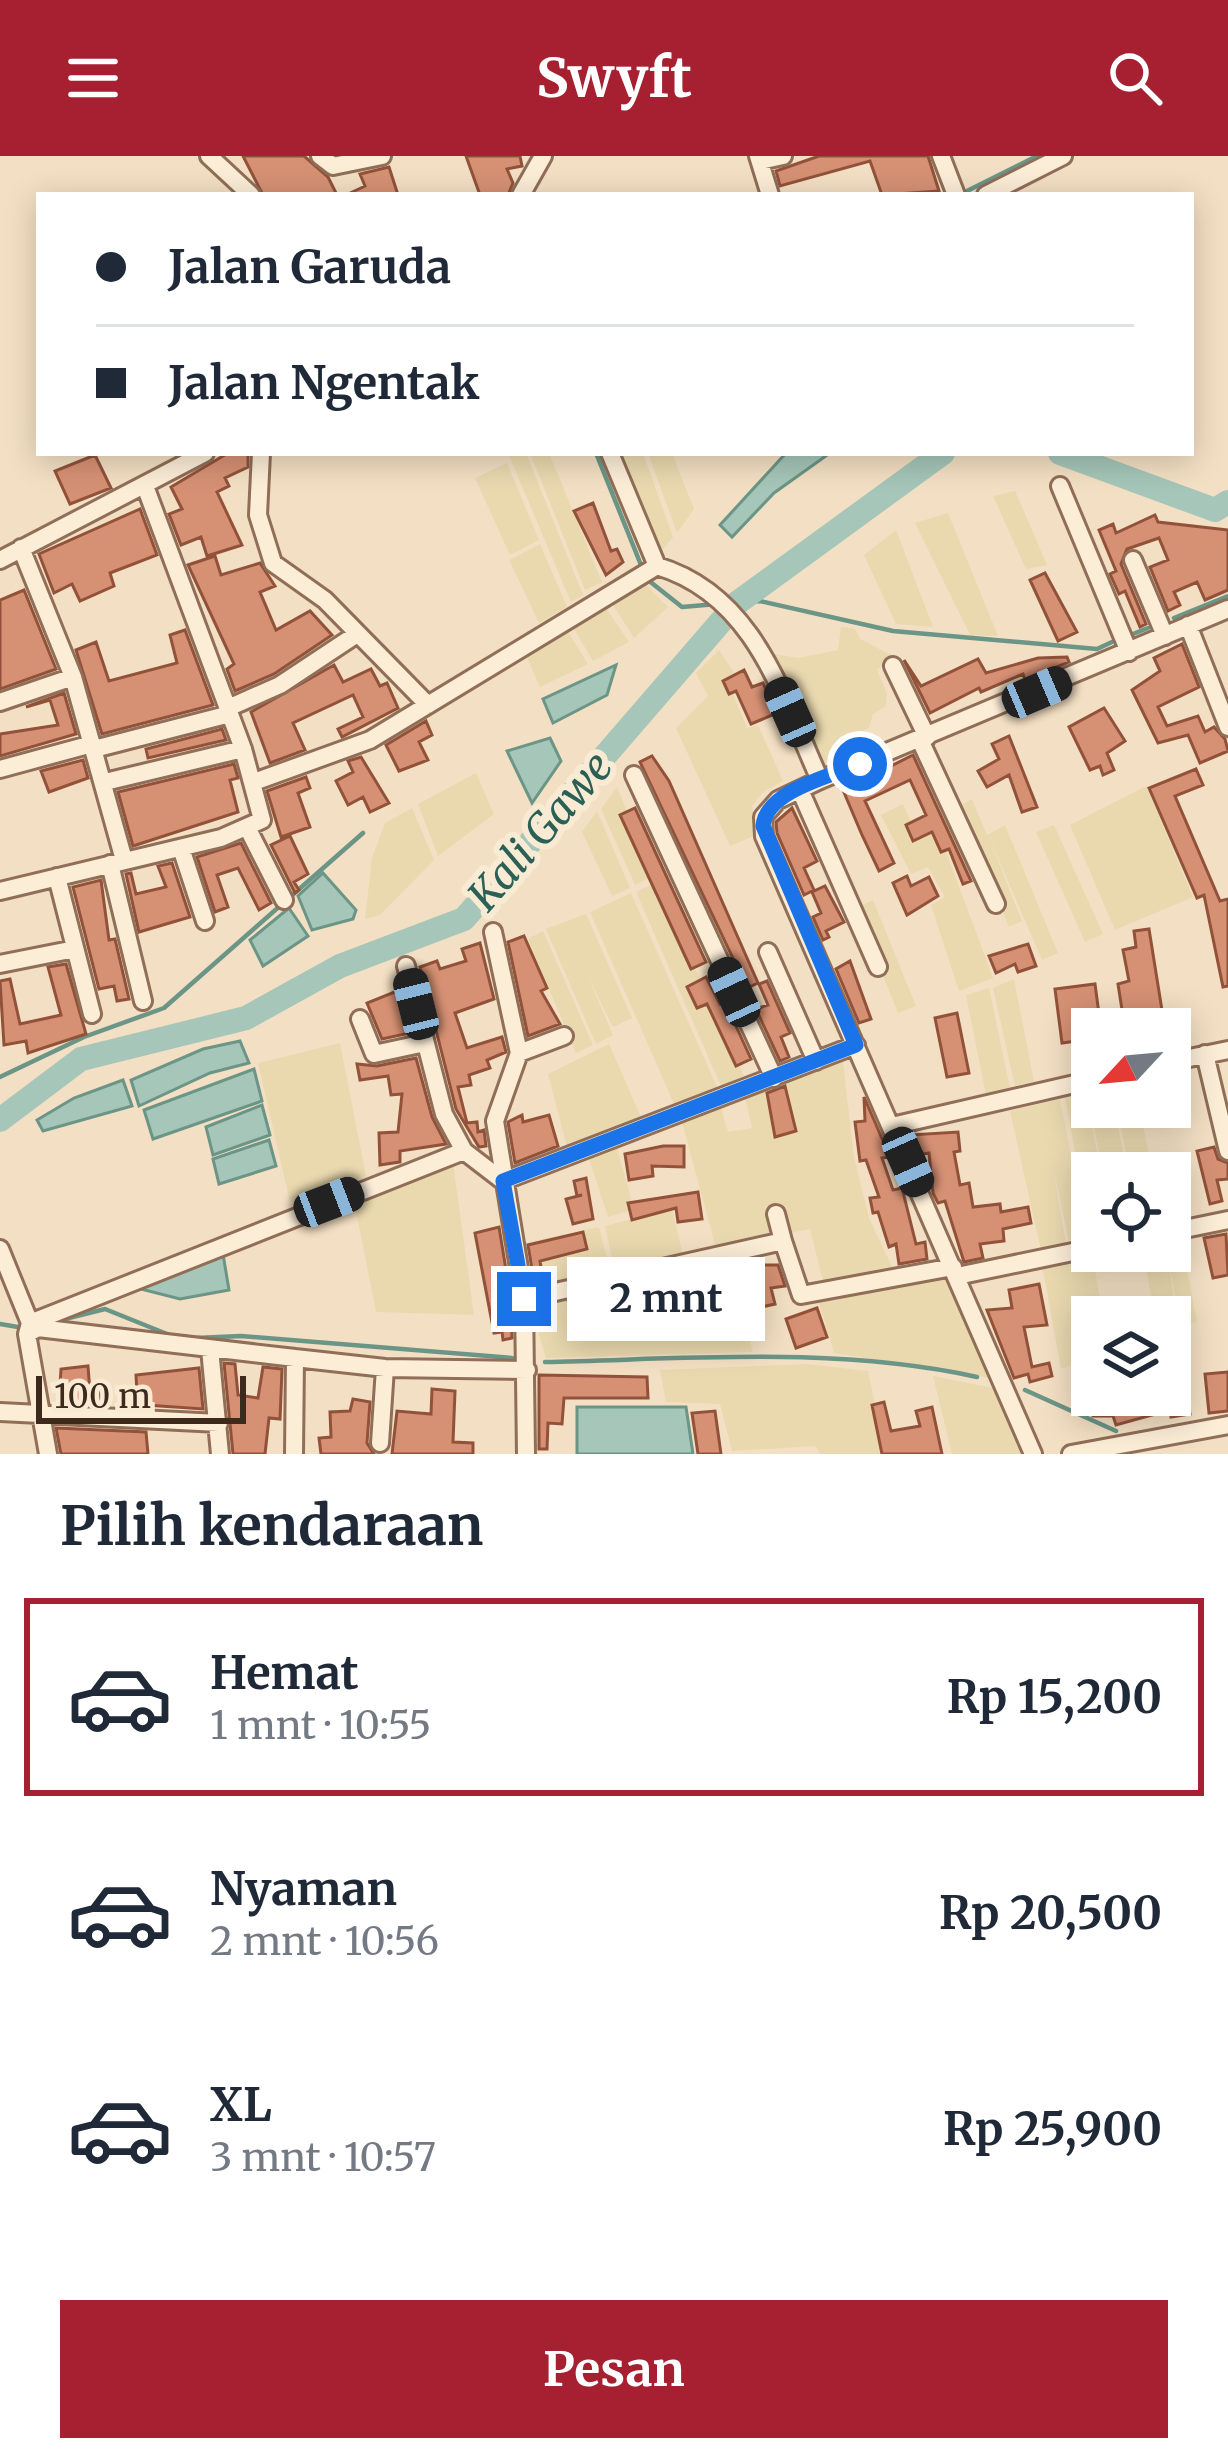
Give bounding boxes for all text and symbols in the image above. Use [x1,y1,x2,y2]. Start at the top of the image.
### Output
text: Swyft [536,44,692,112]
icon: menu [60,45,126,111]
icon: search [1102,45,1168,111]
text: Jalan Garuda [168,239,451,295]
text: Jalan Ngentak [168,355,479,411]
car [997,661,1077,723]
car [759,672,821,752]
route start [833,737,887,791]
water label: Kali Gawe [456,741,623,922]
car [702,952,766,1032]
car [390,965,442,1043]
north arrow [1071,1008,1191,1128]
map controls [1071,1008,1191,1416]
car [877,1122,939,1202]
button: locate [1071,1152,1191,1272]
car [289,1172,369,1232]
callout: 2 mnt [566,1257,764,1341]
route end [497,1272,551,1326]
text: 2 mnt [609,1274,723,1323]
button: layers [1071,1296,1191,1416]
scale bar [36,1370,246,1423]
text: 100 m [54,1376,151,1417]
text: Pilih kendaraan [60,1492,483,1560]
icon: car [66,1643,174,1751]
text: Hemat [210,1645,359,1701]
text: Rp 15,200 [947,1669,1162,1725]
text: 1 mnt · 10:55 [210,1701,431,1750]
icon: car [66,1859,174,1967]
text: Nyaman [210,1861,397,1917]
text: Rp 20,500 [939,1885,1162,1941]
text: 2 mnt · 10:56 [210,1917,439,1966]
icon: car [66,2075,174,2183]
text: XL [210,2077,272,2133]
text: Rp 25,900 [943,2101,1162,2157]
text: 3 mnt · 10:57 [210,2133,436,2182]
button: Pesan [60,2300,1168,2438]

